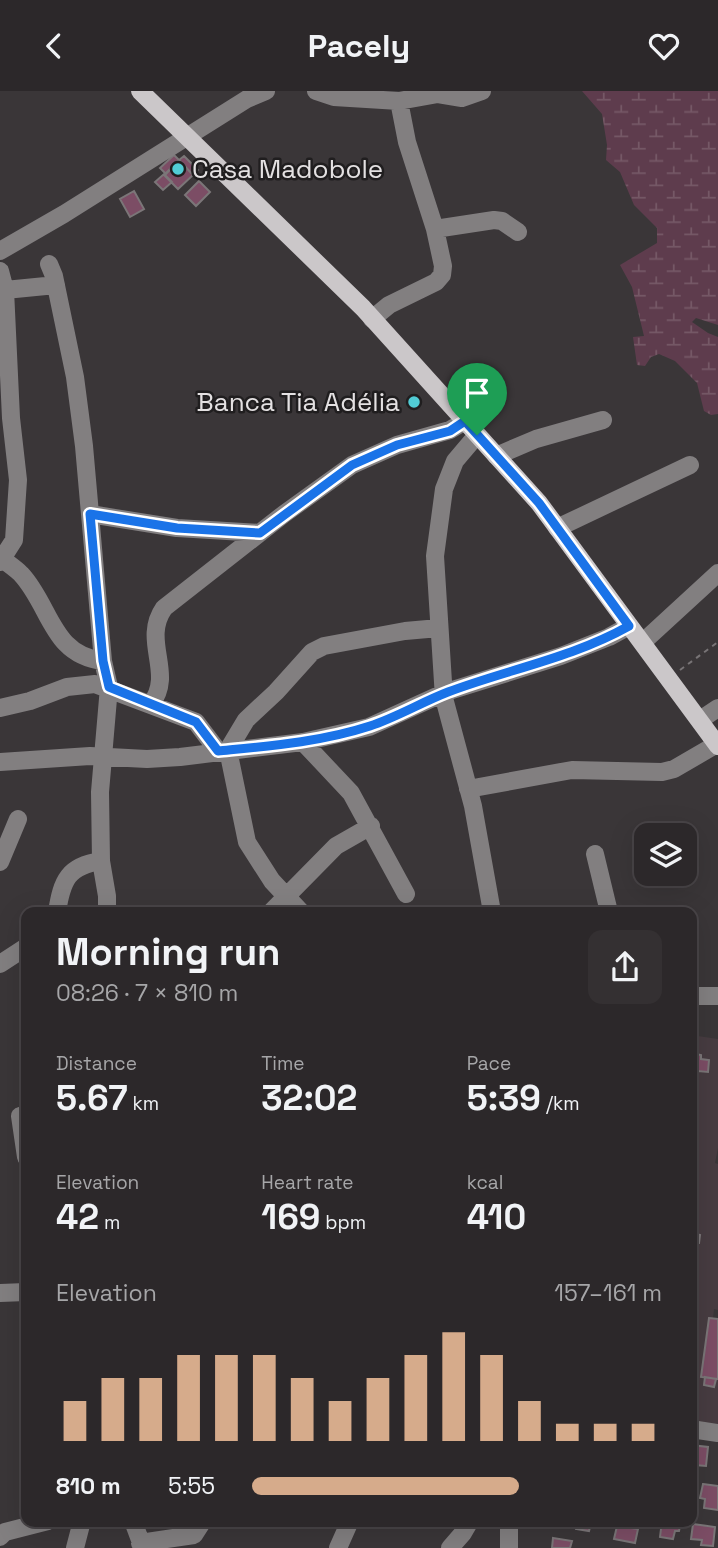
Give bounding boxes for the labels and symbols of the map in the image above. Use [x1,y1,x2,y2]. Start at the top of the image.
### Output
place label: Casa Madobole [192,152,383,186]
marker: Casa Madobole [170,161,186,177]
pin [447,363,507,435]
place label: Banca Tia Adélia [197,385,400,419]
marker: Banca Tia Adélia [406,394,422,410]

